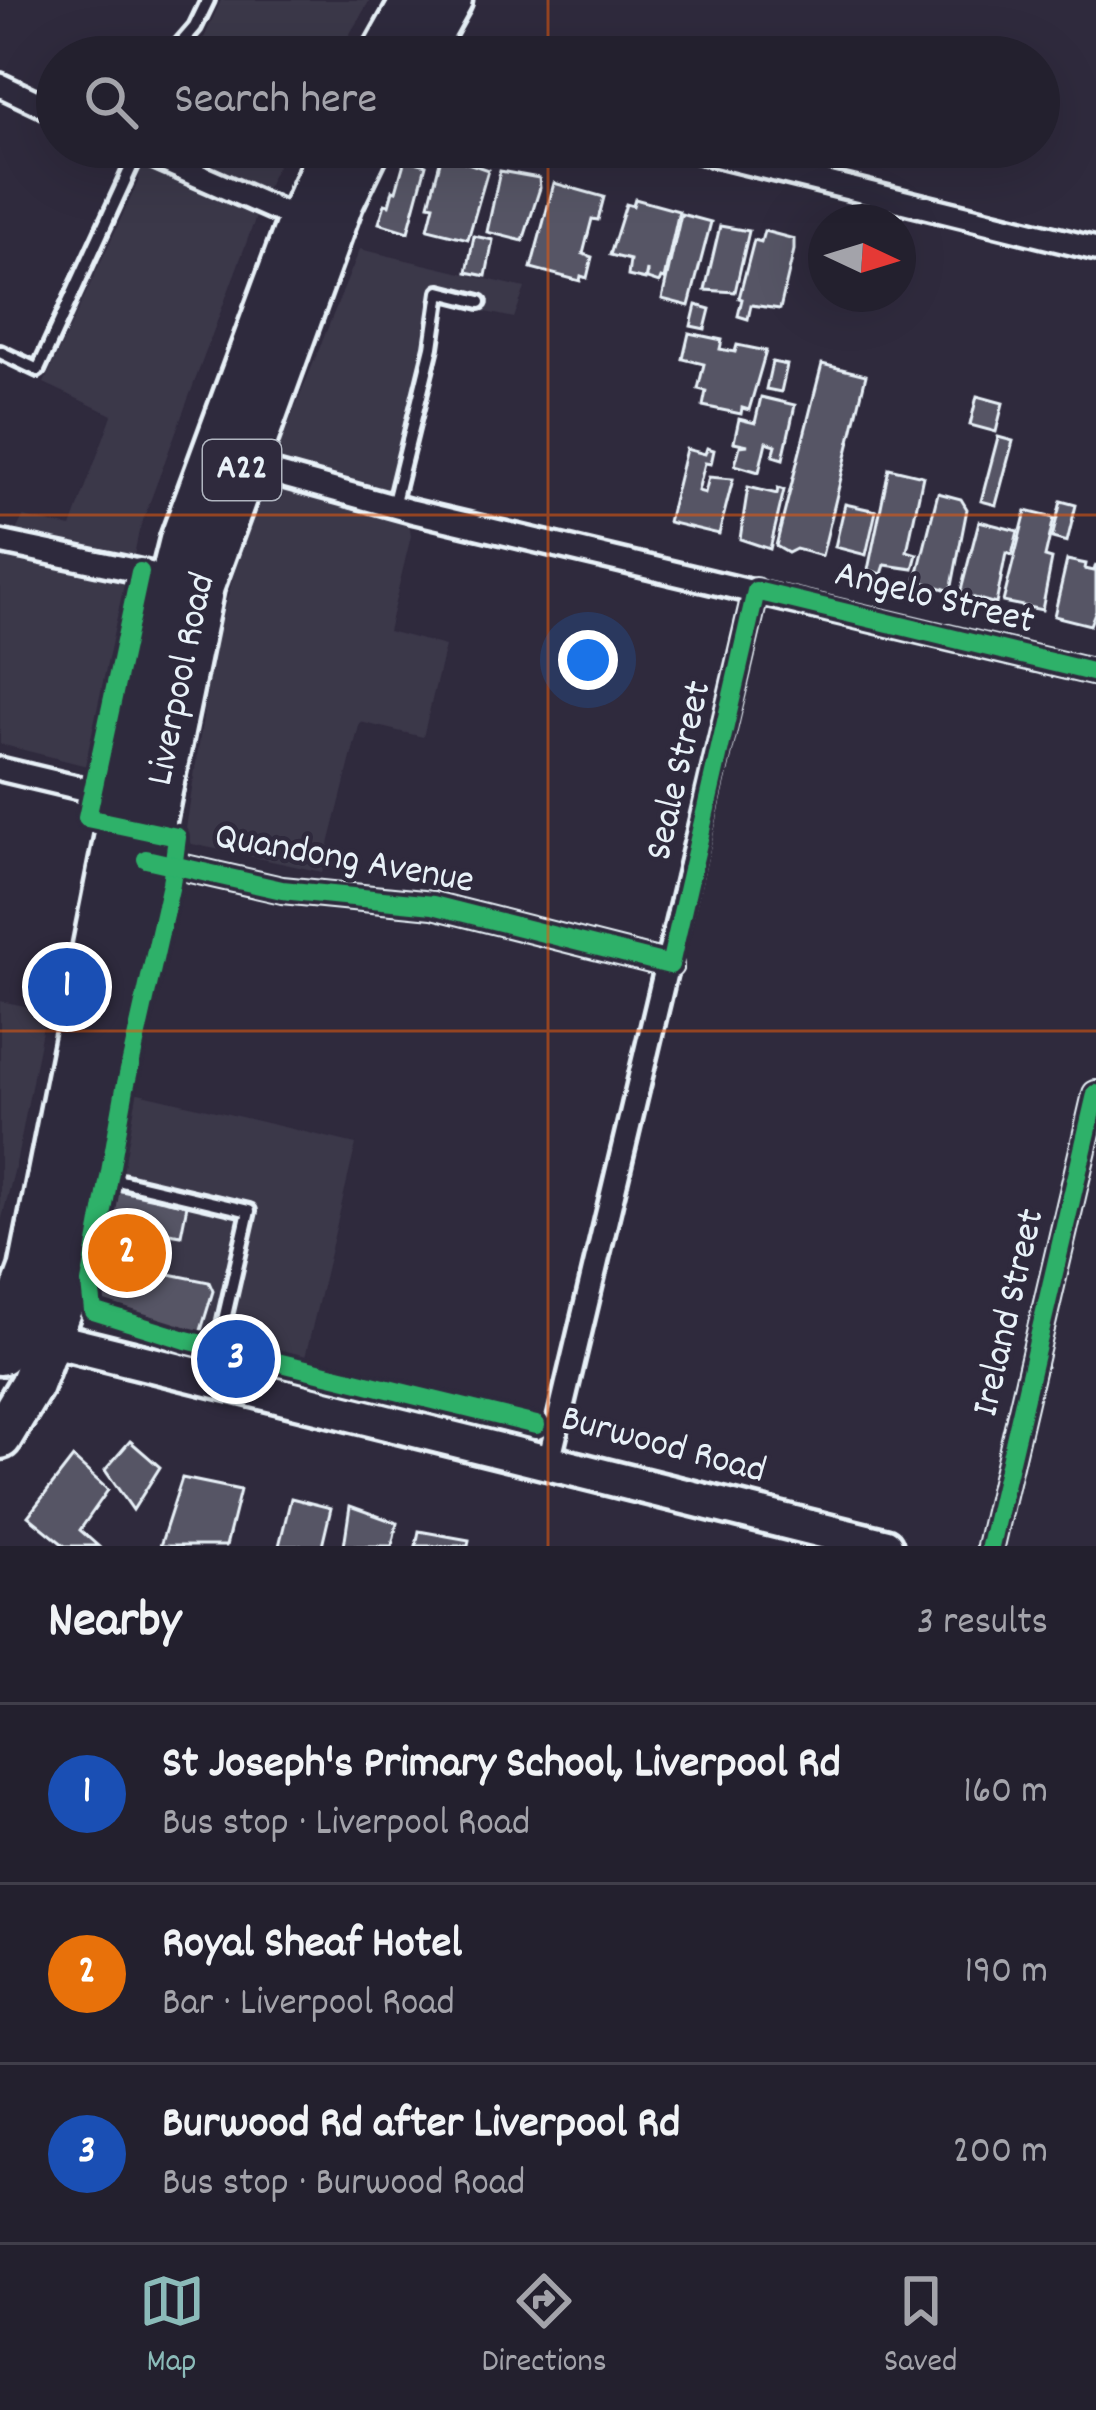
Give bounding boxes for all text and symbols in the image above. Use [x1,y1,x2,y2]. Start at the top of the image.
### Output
search box [36,36,1060,168]
icon: search [78,69,144,135]
text: Search here [174,70,377,134]
north arrow [808,204,916,312]
road number: A22 [203,440,281,500]
street label: Angelo Street [828,549,1040,651]
street label: Liverpool Road [134,566,232,791]
your location [558,630,618,690]
street label: Seale Street [634,676,728,866]
street label: Quandong Avenue [210,811,478,911]
pin: 1 [28,942,106,1032]
street label: Ireland Street [960,1204,1062,1422]
pin: 2 [88,1208,166,1298]
pin: 3 [197,1314,275,1404]
street label: Burwood Road [555,1393,771,1501]
text: Nearby [48,1588,181,1660]
text: 3 results [917,1597,1048,1652]
text: St Joseph's Primary School, Liverpool Rd [162,1734,841,1798]
text: 1 [83,1766,91,1821]
text: 160 m [963,1766,1048,1821]
text: Bus stop · Liverpool Road [162,1798,530,1853]
text: Royal Sheaf Hotel [162,1914,462,1978]
text: 2 [78,1946,96,2001]
text: 190 m [965,1946,1048,2001]
text: Bar · Liverpool Road [162,1978,455,2033]
text: Burwood Rd after Liverpool Rd [162,2094,680,2158]
text: 3 [78,2126,96,2181]
text: 200 m [953,2126,1048,2181]
text: Bus stop · Burwood Road [162,2158,525,2213]
tab: Map [139,2268,205,2387]
tab: Directions [482,2268,607,2387]
tab: Saved [884,2268,957,2387]

